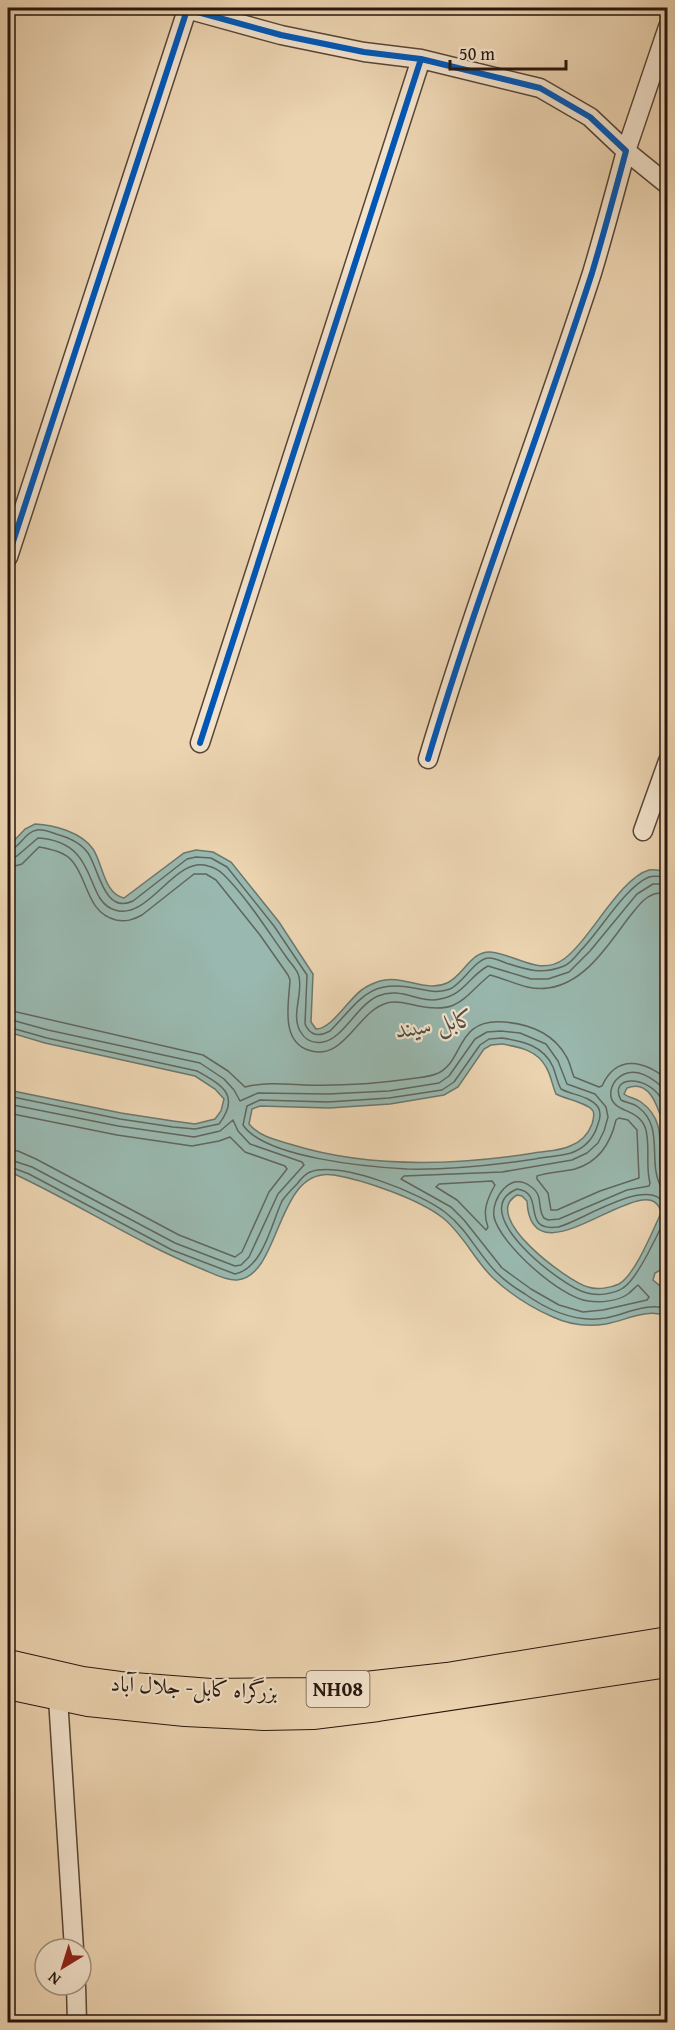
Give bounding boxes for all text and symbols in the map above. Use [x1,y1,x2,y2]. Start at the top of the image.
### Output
scale bar [450,33,566,71]
text: 50 m [459,40,495,67]
water label: کابل سيند [393,1000,477,1047]
street label: بزرگراه کابل- جلال آباد [110,1667,279,1707]
road number: NH08 [306,1671,370,1707]
north arrow [33,1937,93,1997]
text: N [42,1966,65,1992]

